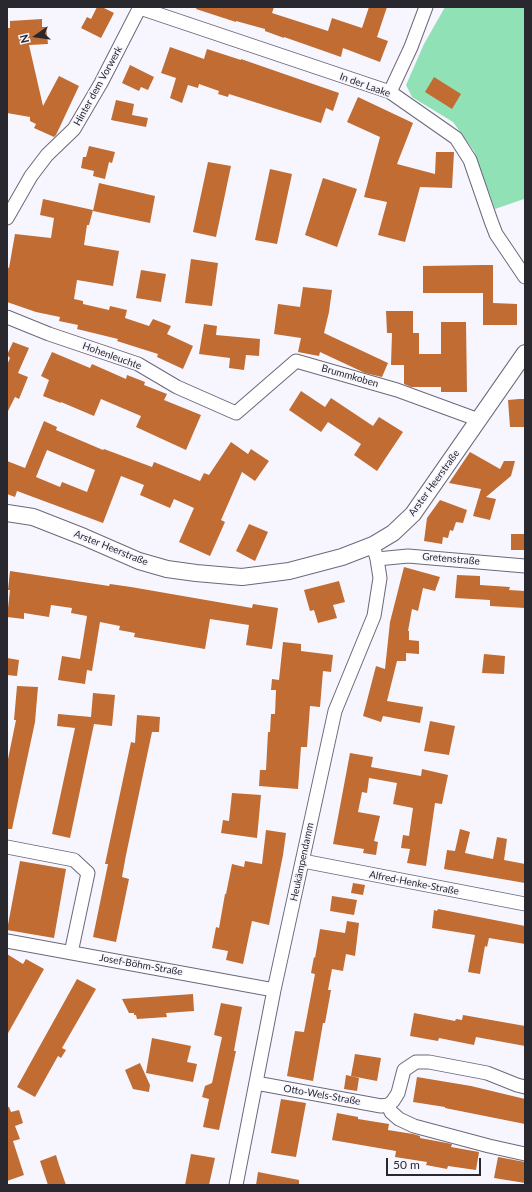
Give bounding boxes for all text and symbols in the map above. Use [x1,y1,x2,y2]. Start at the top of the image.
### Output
north arrow [16,16,56,56]
text: N [17,33,31,44]
street label: Hinter dem Vorwerk [71,44,125,128]
street label: In der Laake [338,70,392,100]
street label: Hohenleuchte [81,340,143,372]
street label: Brummkoben [320,362,380,390]
street label: Arster Heerstraße [406,448,462,518]
street label: Arster Heerstraße [72,528,150,568]
street label: Gretenstraße [422,551,480,567]
street label: Heukämpendamm [288,822,316,902]
street label: Alfred-Henke-Straße [368,868,460,898]
street label: Josef-Böhm-Straße [98,952,184,978]
street label: Otto-Wels-Straße [283,1082,361,1108]
scale bar [388,1150,483,1176]
text: 50 m [393,1157,420,1172]

